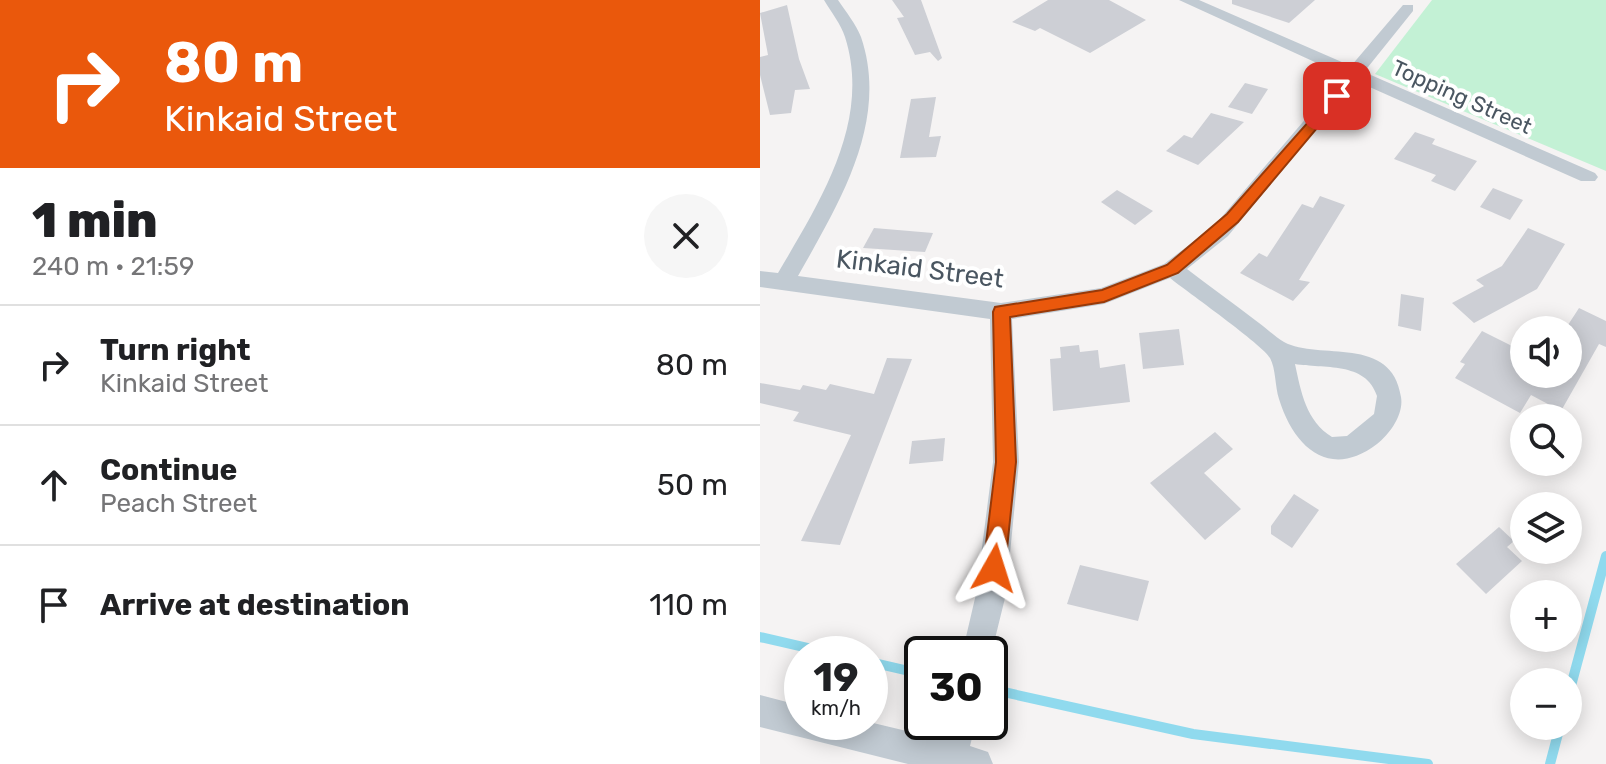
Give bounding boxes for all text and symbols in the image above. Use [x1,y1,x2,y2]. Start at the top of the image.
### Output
text: 80 m [164,30,303,96]
icon: right [32,32,136,136]
street label: Topping Street [1388,54,1536,140]
pin [1303,62,1371,130]
icon: arrive [1315,74,1359,118]
text: Kinkaid Street [164,97,397,140]
text: 1 min [32,192,158,249]
button: close [644,194,728,278]
street label: Kinkaid Street [834,243,1006,295]
text: 240 m · 21:59 [32,251,194,282]
map controls [1510,316,1582,740]
button: sound [1510,316,1582,388]
text: Turn right [100,332,251,368]
icon: right [32,343,76,387]
text: 80 m [656,347,728,383]
text: Kinkaid Street [100,368,268,399]
button: search [1510,404,1582,476]
text: Continue [100,452,237,488]
icon: ahead [32,463,76,507]
text: 50 m [657,467,728,503]
text: Peach Street [100,488,257,519]
button: layers [1510,492,1582,564]
position arrow [952,526,1036,610]
button: + [1510,580,1582,652]
icon: arrive [32,583,76,627]
text: Arrive at destination [100,587,410,623]
text: 110 m [649,587,728,623]
speed limit sign: 30 [904,636,1008,740]
text: 19 [813,654,859,701]
button: − [1510,668,1582,740]
text: km/h [811,696,861,720]

